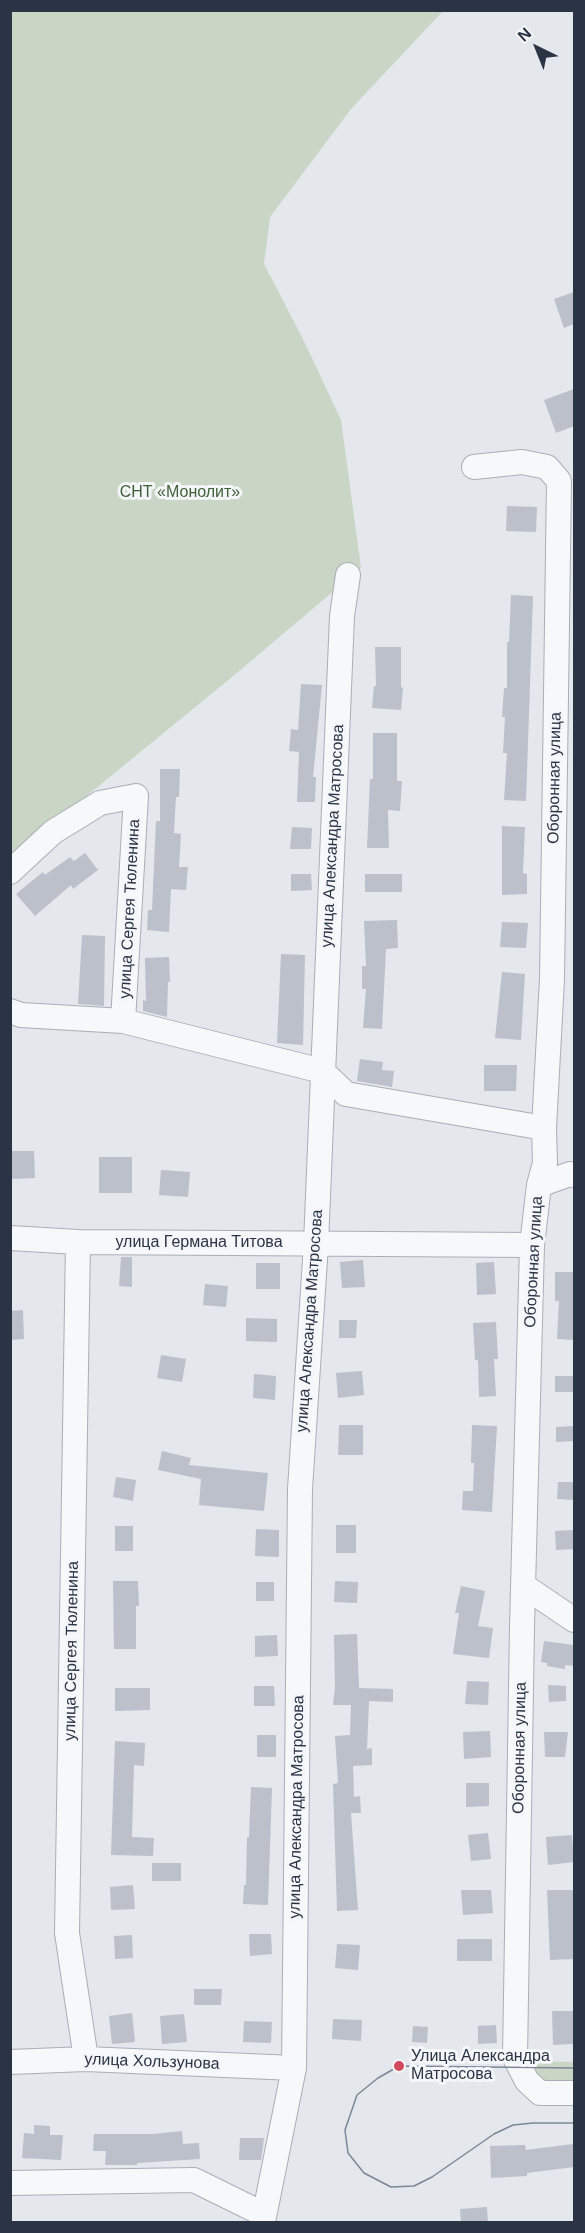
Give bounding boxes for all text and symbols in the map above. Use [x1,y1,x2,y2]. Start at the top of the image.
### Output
north arrow [507,18,567,78]
text: N [514,24,534,45]
park label: СНТ «Монолит» [120,483,240,503]
street label: Оборонная улица [544,712,566,844]
street label: улица Александра Матросова [318,724,348,948]
street label: улица Сергея Тюленина [116,819,144,999]
street label: Оборонная улица [521,1196,547,1328]
street label: улица Александра Матросова [293,1209,327,1433]
street label: улица Германа Титова [115,1233,283,1253]
street label: улица Сергея Тюленина [61,1561,83,1741]
street label: Оборонная улица [509,1682,531,1814]
street label: улица Александра Матросова [285,1695,309,1919]
place label: Улица Александра Матросова [411,2047,550,2085]
street label: улица Хользунова [84,2050,220,2074]
marker: Улица Александра Матросова [392,2059,406,2073]

